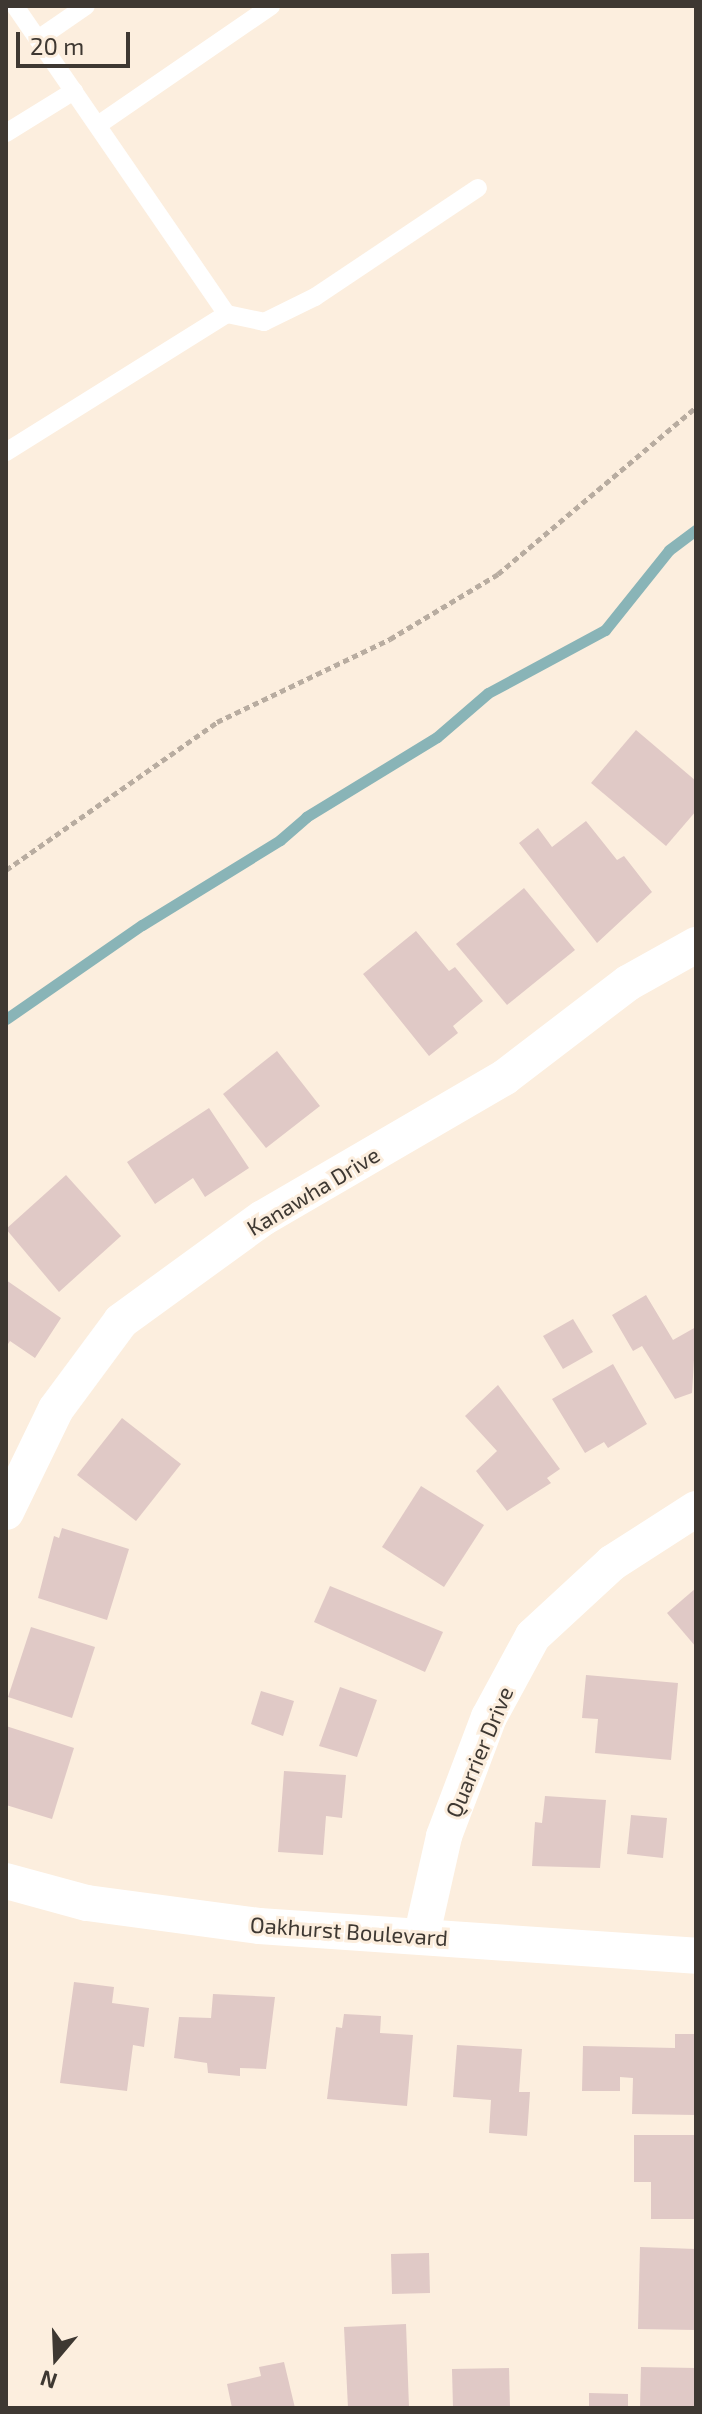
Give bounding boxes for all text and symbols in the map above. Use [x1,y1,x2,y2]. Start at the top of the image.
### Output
scale bar [20,16,134,66]
text: 20 m [30,31,84,60]
street label: Kanawha Drive [242,1141,384,1241]
street label: Quarrier Drive [439,1682,519,1822]
street label: Oakhurst Boulevard [249,1911,449,1951]
north arrow [16,2318,96,2398]
text: N [36,2366,60,2396]

